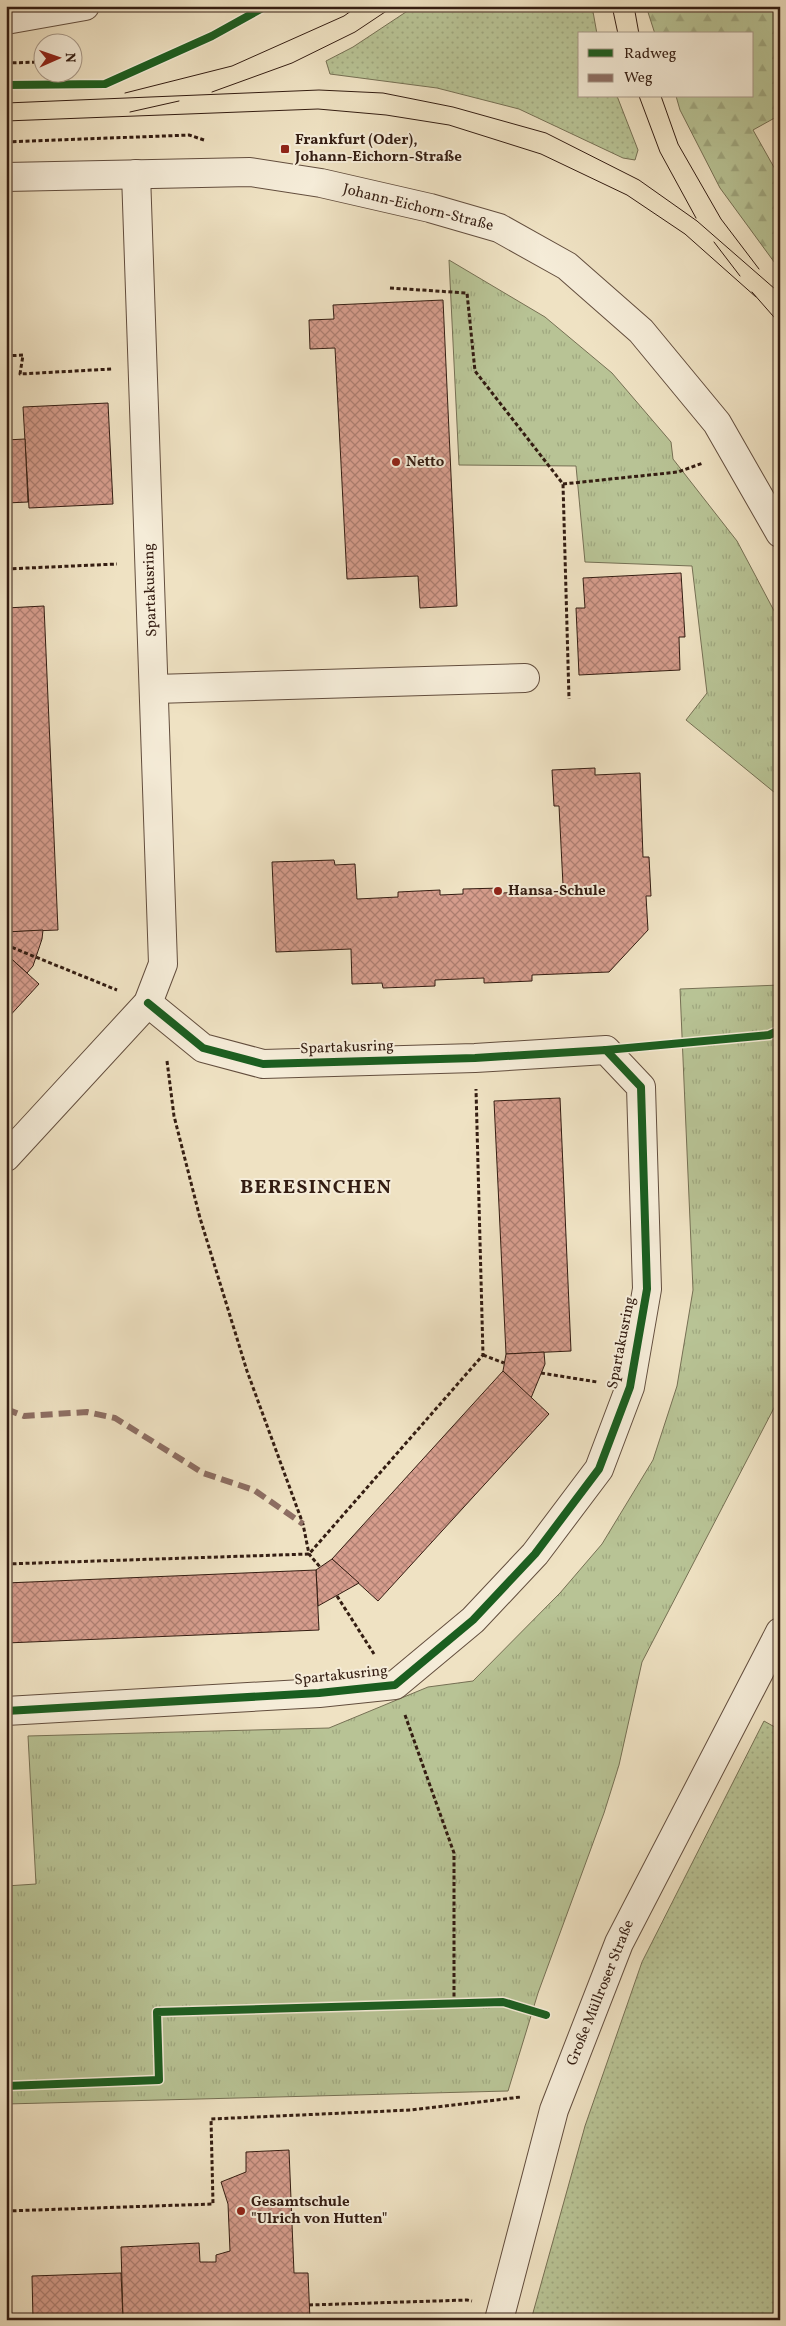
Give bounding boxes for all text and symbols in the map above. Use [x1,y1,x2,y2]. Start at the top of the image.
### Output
north arrow [32,32,82,82]
legend [578,32,754,98]
text: Radweg [624,44,677,65]
text: N [60,52,79,63]
text: Weg [624,68,653,89]
place label: Frankfurt (Oder), Johann-Eichorn-Straße [294,130,462,168]
marker: Frankfurt (Oder), Johann-Eichorn-Straße [279,143,291,155]
street label: Johann-Eichorn-Straße [340,179,496,237]
place label: Netto [406,452,445,473]
marker: Netto [390,456,402,468]
street label: Spartakusring [139,542,163,637]
place label: Hansa-Schule [508,881,606,902]
marker: Hansa-Schule [492,885,504,897]
street label: Spartakusring [300,1036,395,1060]
district label: BERESINCHEN [240,1174,392,1202]
street label: Spartakusring [603,1295,641,1391]
street label: Spartakusring [293,1661,389,1691]
street label: Große Müllroser Straße [562,1917,640,2069]
place label: Gesamtschule "Ulrich von Hutten" [251,2192,387,2230]
marker: Gesamtschule "Ulrich von Hutten" [235,2205,247,2217]

